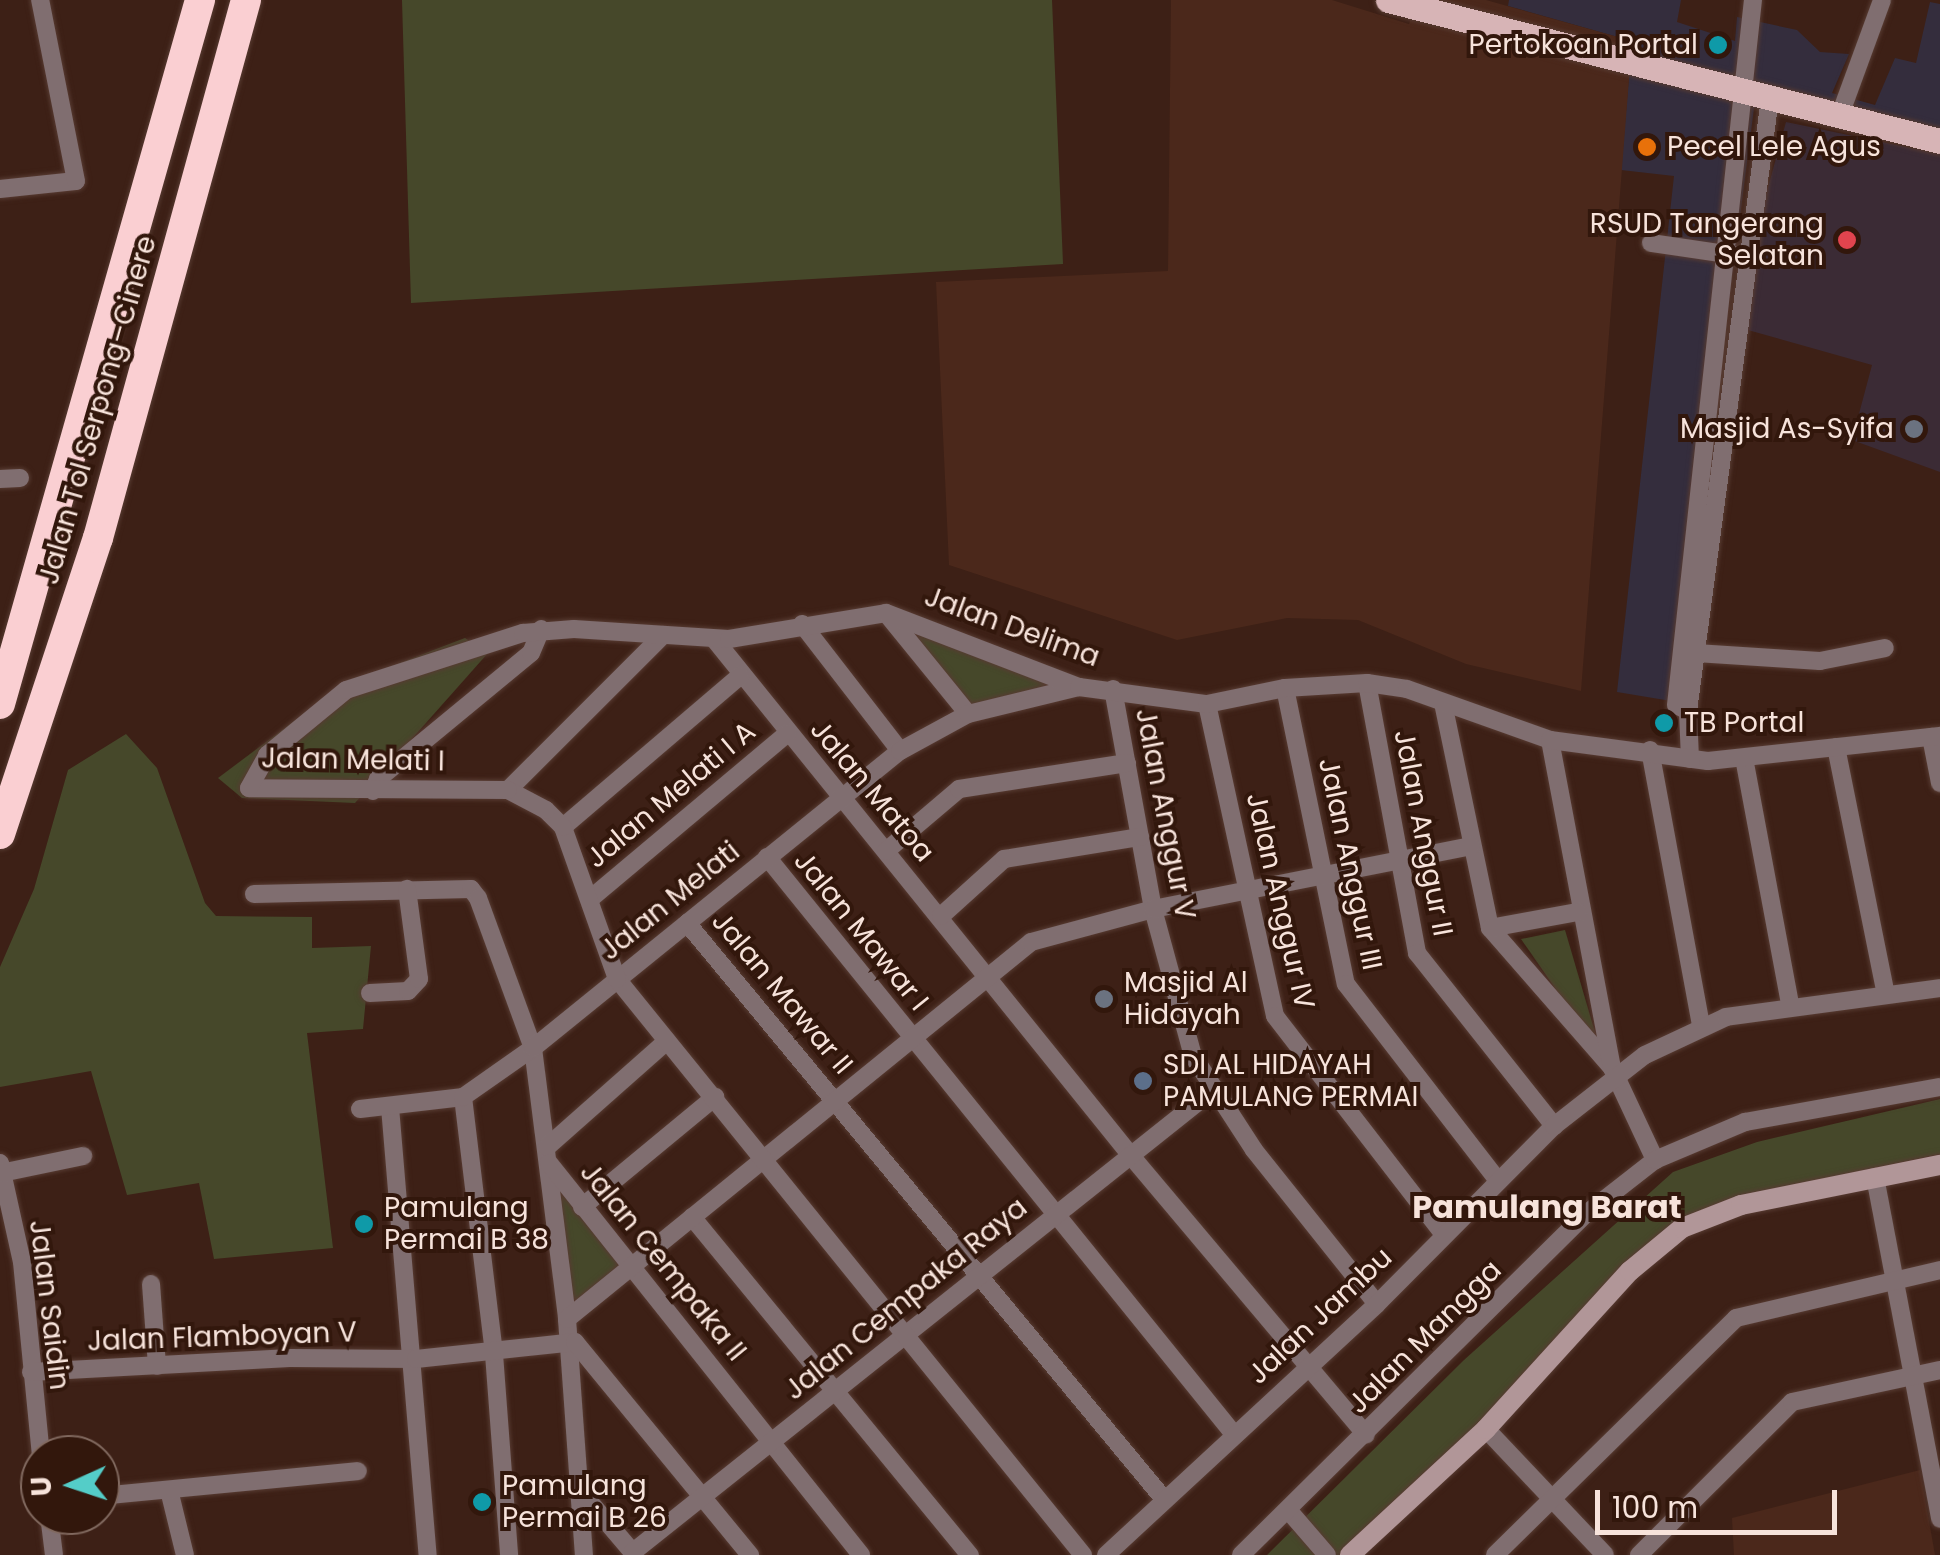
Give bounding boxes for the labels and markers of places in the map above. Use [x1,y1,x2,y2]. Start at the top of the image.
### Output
place label: Pertokoan Portal [1469,28,1698,62]
marker: Pertokoan Portal [1707,34,1729,56]
place label: Pecel Lele Agus [1667,130,1881,164]
marker: Pecel Lele Agus [1636,136,1658,158]
place label: RSUD Tangerang Selatan [1590,207,1824,273]
marker: RSUD Tangerang Selatan [1834,227,1860,253]
place label: Masjid As-Syifa [1680,412,1894,446]
marker: Masjid As-Syifa [1903,418,1925,440]
place label: TB Portal [1684,706,1804,740]
marker: TB Portal [1653,712,1675,734]
place label: Masjid Al Hidayah [1124,966,1248,1032]
marker: Masjid Al Hidayah [1093,988,1115,1010]
place label: SDI AL HIDAYAH PAMULANG PERMAI [1163,1048,1418,1114]
marker: SDI AL HIDAYAH PAMULANG PERMAI [1132,1070,1154,1092]
place label: Pamulang Permai B 38 [384,1191,549,1257]
marker: Pamulang Permai B 38 [353,1213,375,1235]
place label: Pamulang Permai B 26 [502,1469,667,1535]
marker: Pamulang Permai B 26 [471,1491,493,1513]

